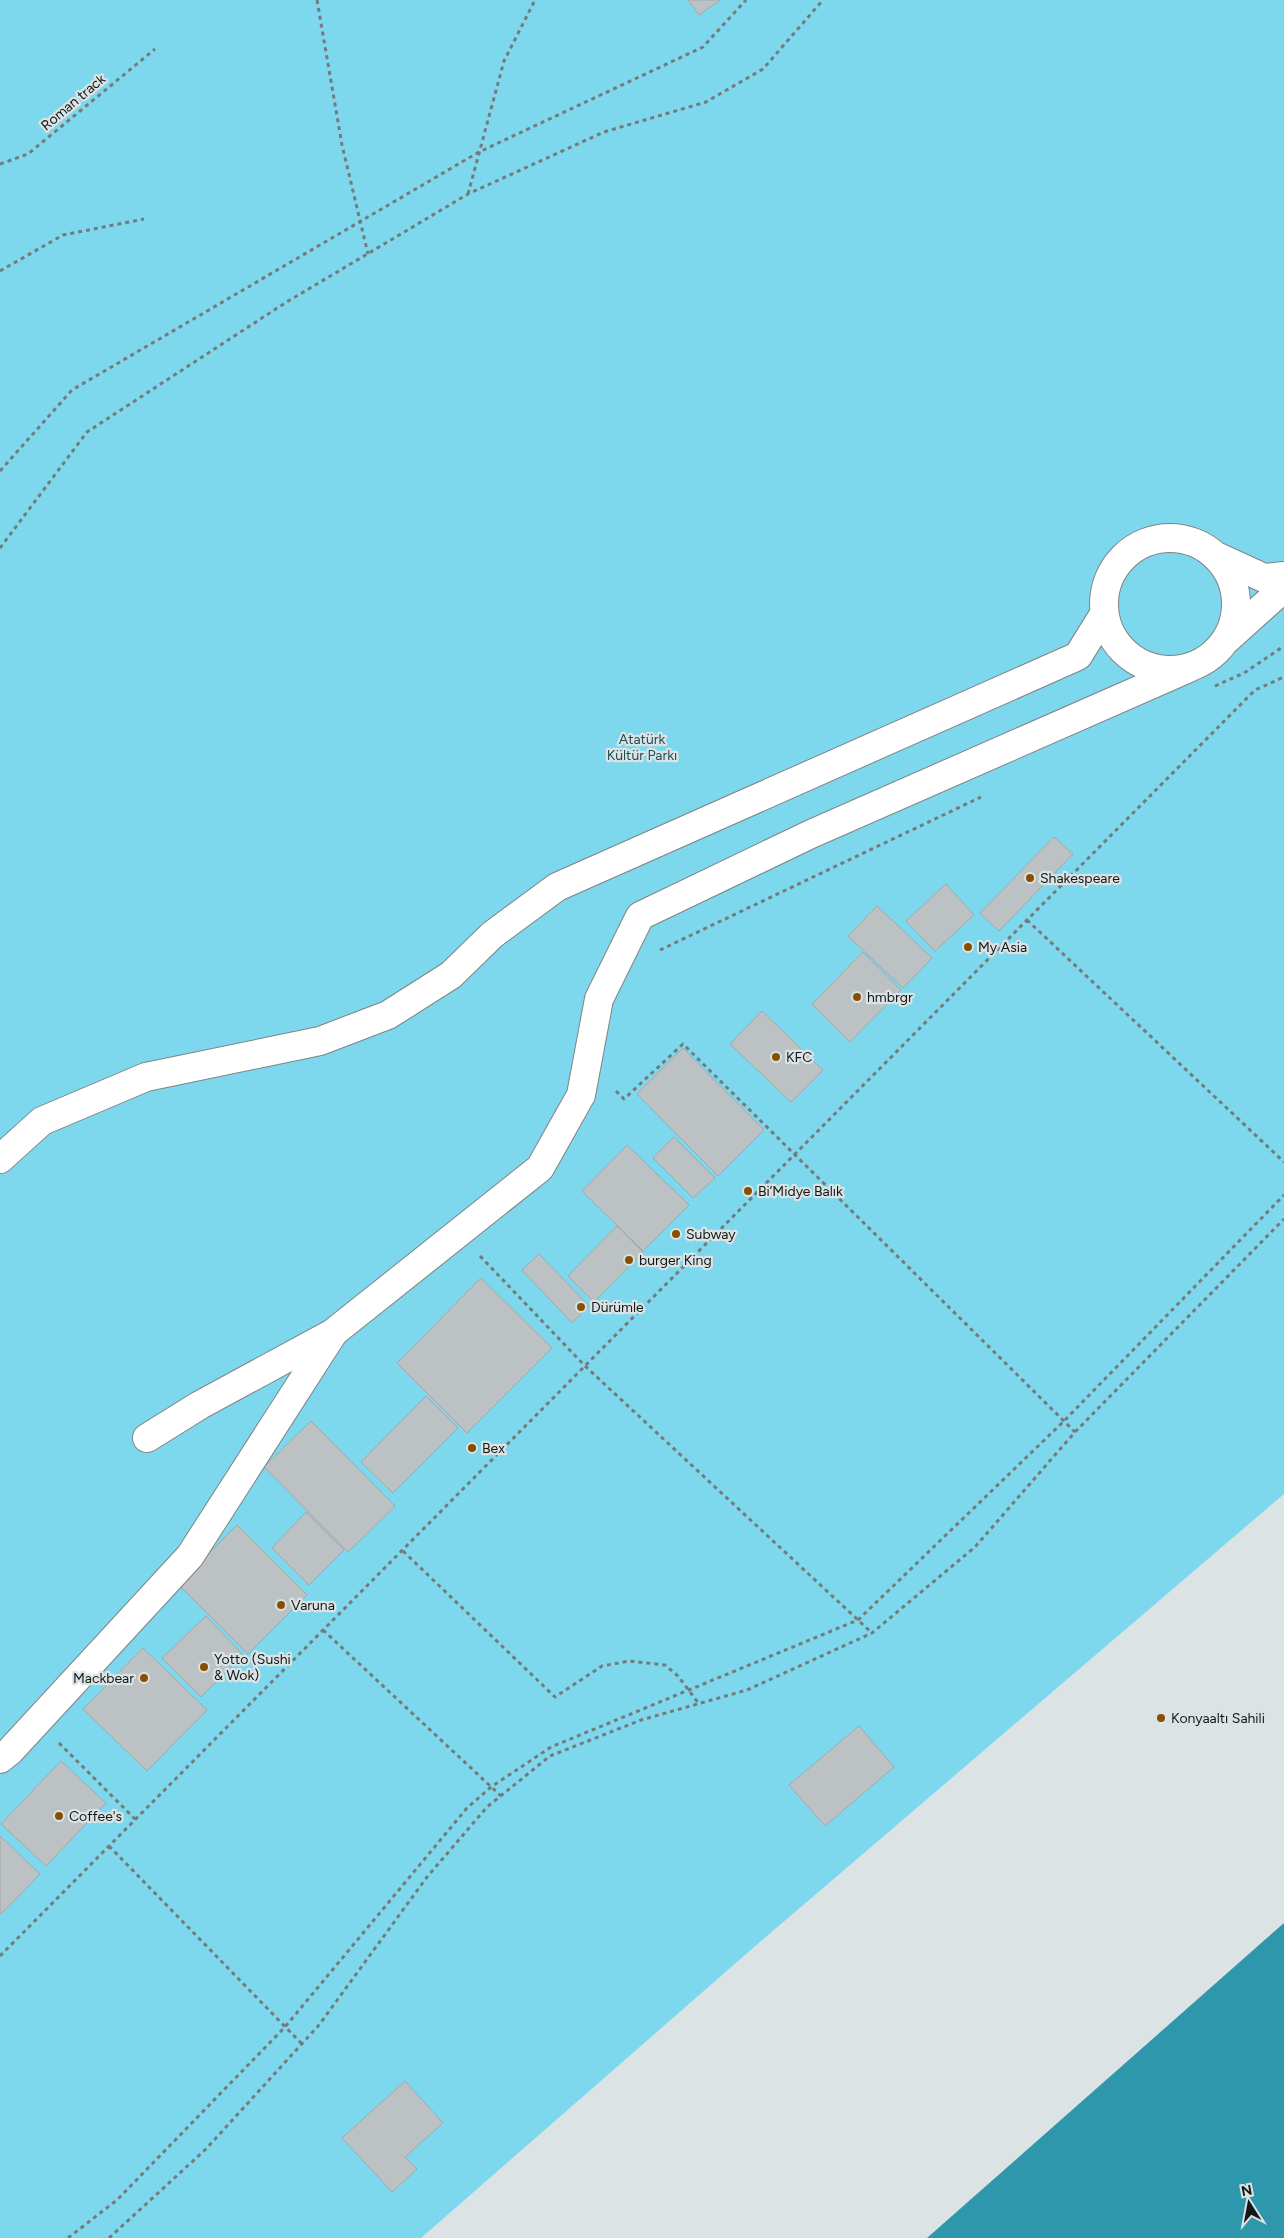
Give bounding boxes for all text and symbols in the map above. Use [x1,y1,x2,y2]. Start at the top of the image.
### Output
street label: Roman track [38,70,109,134]
park label: Atatürk Kültür Parkı [607,731,677,764]
place label: Shakespeare [1040,870,1120,887]
marker: Shakespeare [1024,872,1036,884]
place label: My Asia [978,939,1027,956]
marker: My Asia [962,941,974,953]
place label: hmbrgr [867,989,913,1006]
marker: hmbrgr [851,991,863,1003]
place label: KFC [786,1049,812,1066]
marker: KFC [770,1051,782,1063]
place label: Bi’Midye Balık [758,1183,843,1200]
marker: Bi’Midye Balık [742,1185,754,1197]
place label: Subway [686,1226,736,1243]
marker: Subway [670,1228,682,1240]
place label: burger King [639,1252,712,1269]
marker: burger King [623,1254,635,1266]
place label: Dürümle [591,1299,644,1316]
marker: Dürümle [575,1301,587,1313]
place label: Bex [482,1440,505,1457]
marker: Bex [466,1442,478,1454]
place label: Varuna [291,1597,335,1614]
marker: Varuna [275,1599,287,1611]
place label: Yotto (Sushi & Wok) [214,1651,291,1684]
marker: Yotto (Sushi & Wok) [198,1661,210,1673]
place label: Mackbear [73,1670,134,1687]
marker: Mackbear [138,1672,150,1684]
place label: Konyaaltı Sahili [1171,1710,1265,1727]
marker: Konyaaltı Sahili [1155,1712,1167,1724]
place label: Coffee's [69,1808,122,1825]
marker: Coffee's [53,1810,65,1822]
north arrow [1224,2178,1274,2228]
text: N [1240,2181,1254,2200]

